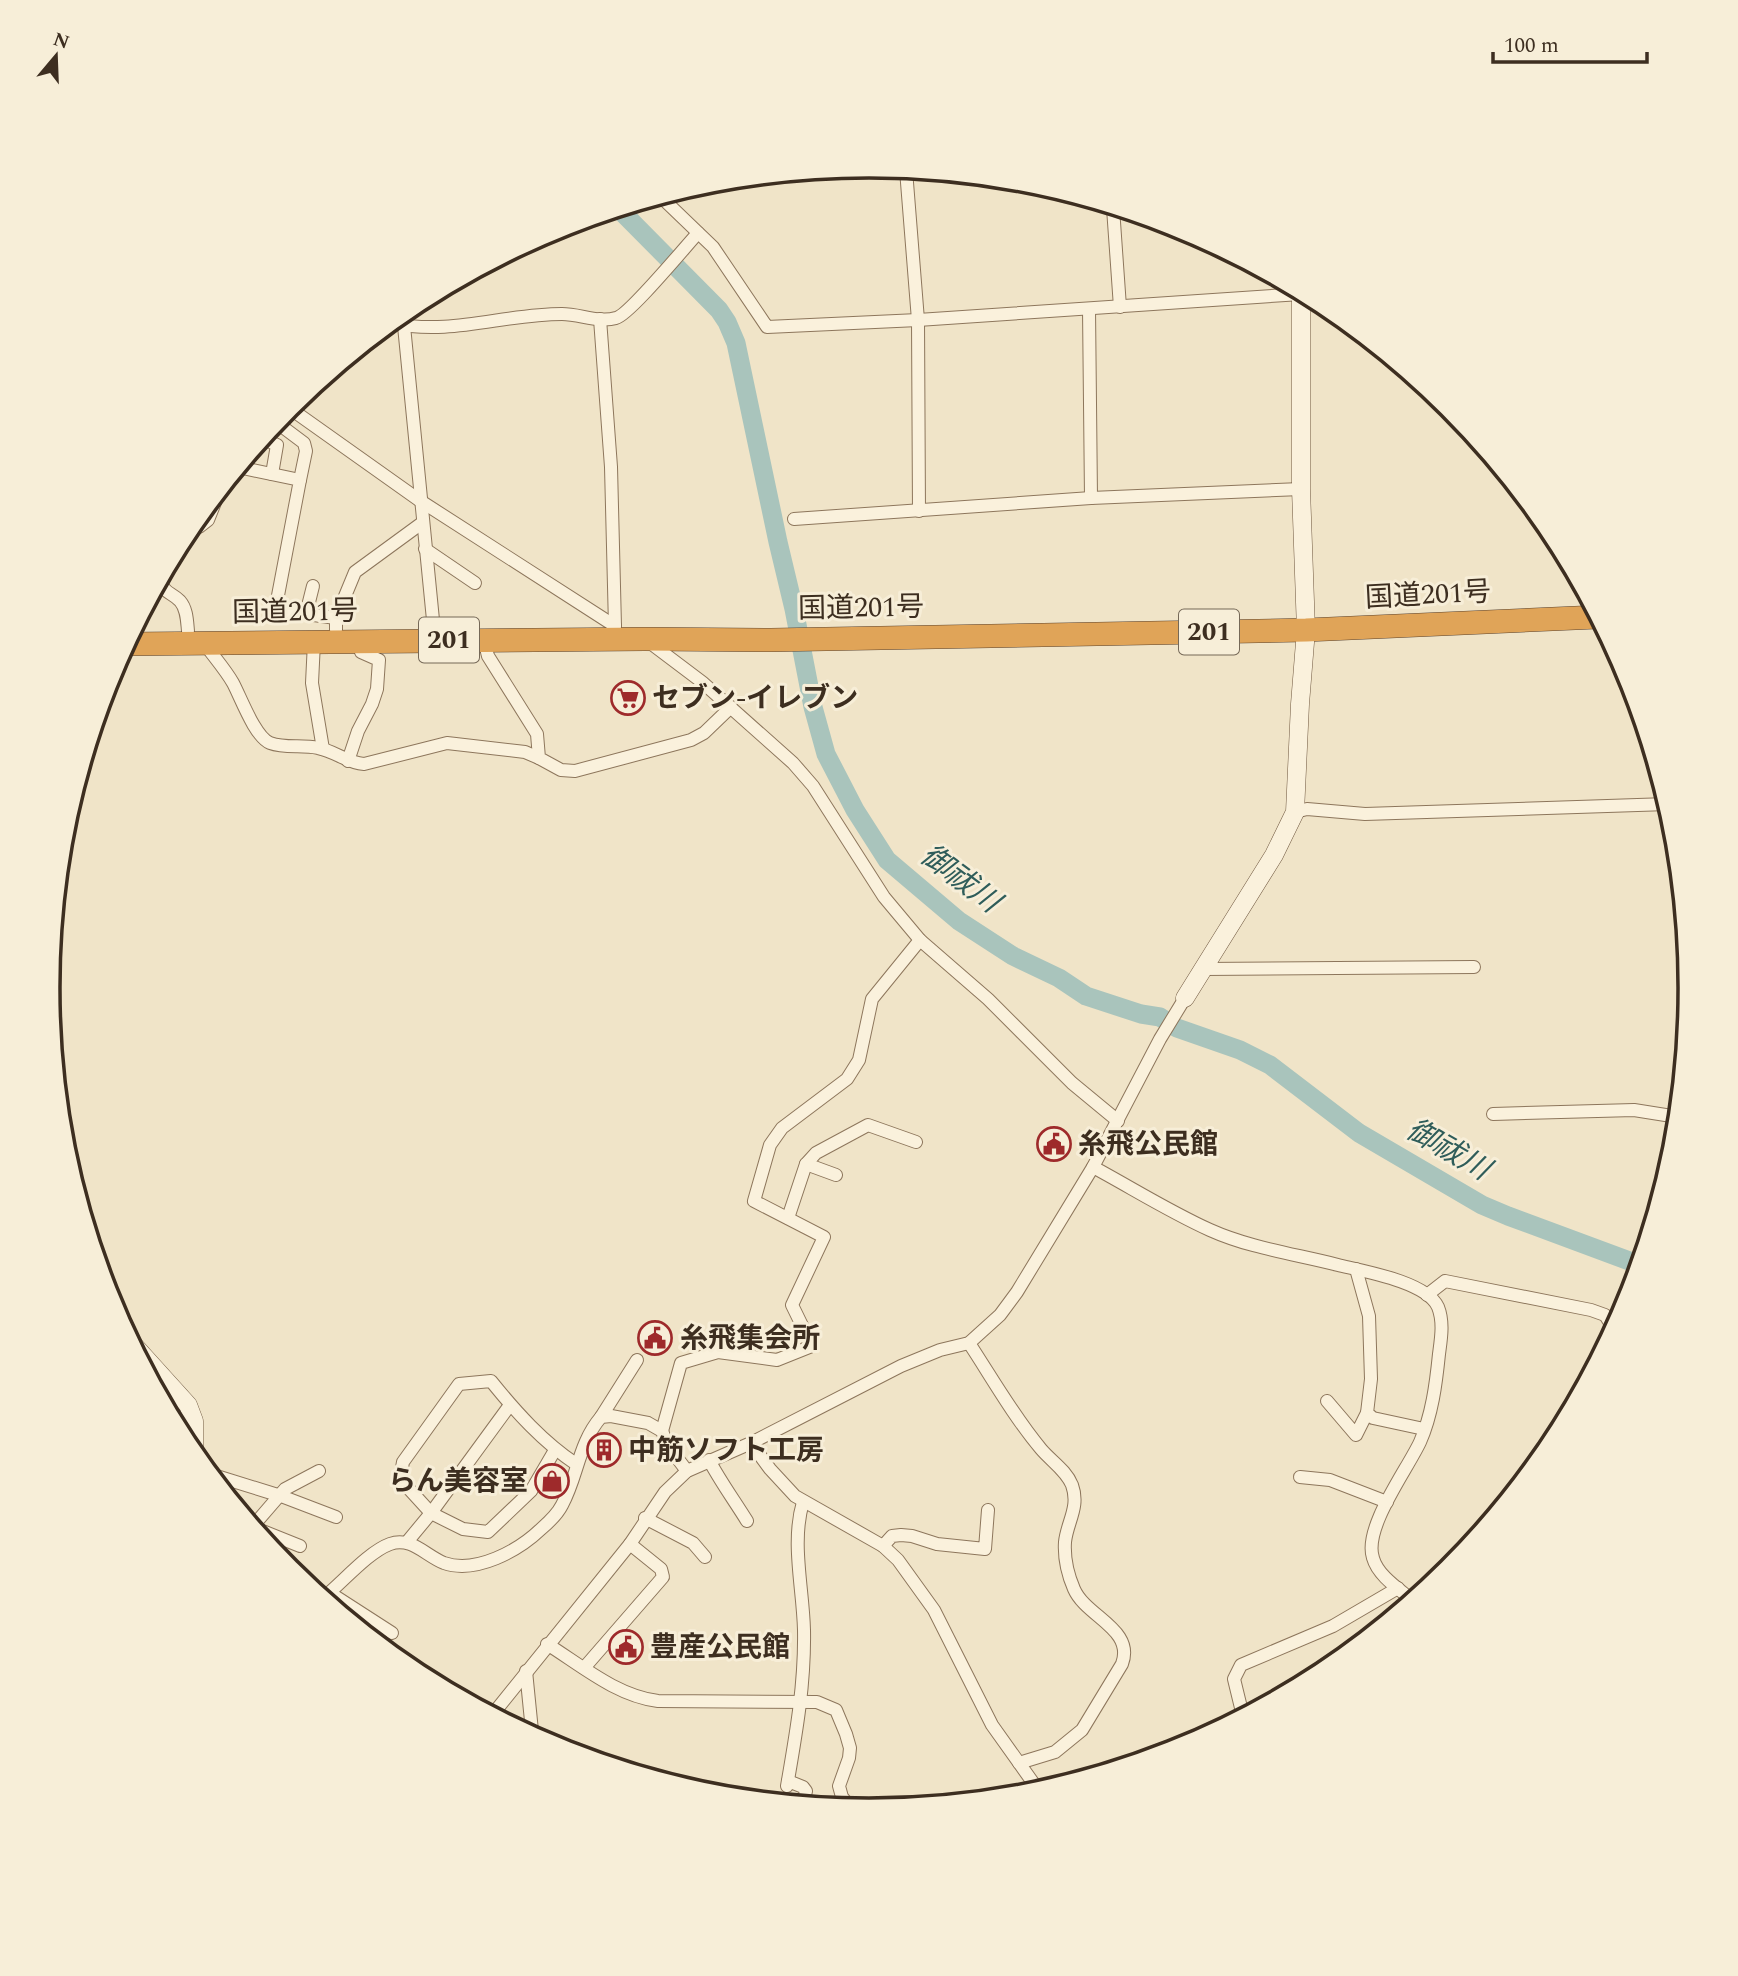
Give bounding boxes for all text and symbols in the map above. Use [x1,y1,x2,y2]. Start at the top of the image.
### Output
north arrow [21,21,91,91]
scale bar [1493,21,1647,65]
text: N [49,25,73,58]
text: 100 m [1504,30,1559,62]
street label: 国道201号 [1364,570,1492,620]
street label: 国道201号 [798,585,924,631]
street label: 国道201号 [232,589,358,635]
road number: 201 [1179,610,1239,654]
road number: 201 [419,618,479,662]
place label: セブン-イレブン [652,677,858,720]
supermarket icon: セブン-イレブン [609,679,647,717]
water label: 御祓川 [910,834,1012,926]
water label: 御祓川 [1398,1108,1501,1194]
place label: 糸飛公民館 [1078,1123,1218,1166]
public building icon: 糸飛公民館 [1035,1125,1073,1163]
place label: 糸飛集会所 [680,1317,820,1360]
public building icon: 糸飛集会所 [636,1319,674,1357]
place label: 中筋ソフト工房 [628,1429,824,1472]
building icon: 中筋ソフト工房 [585,1431,623,1469]
place label: らん美容室 [388,1460,528,1503]
shop icon: らん美容室 [533,1462,571,1500]
place label: 豊産公民館 [650,1626,790,1669]
public building icon: 豊産公民館 [607,1628,645,1666]

